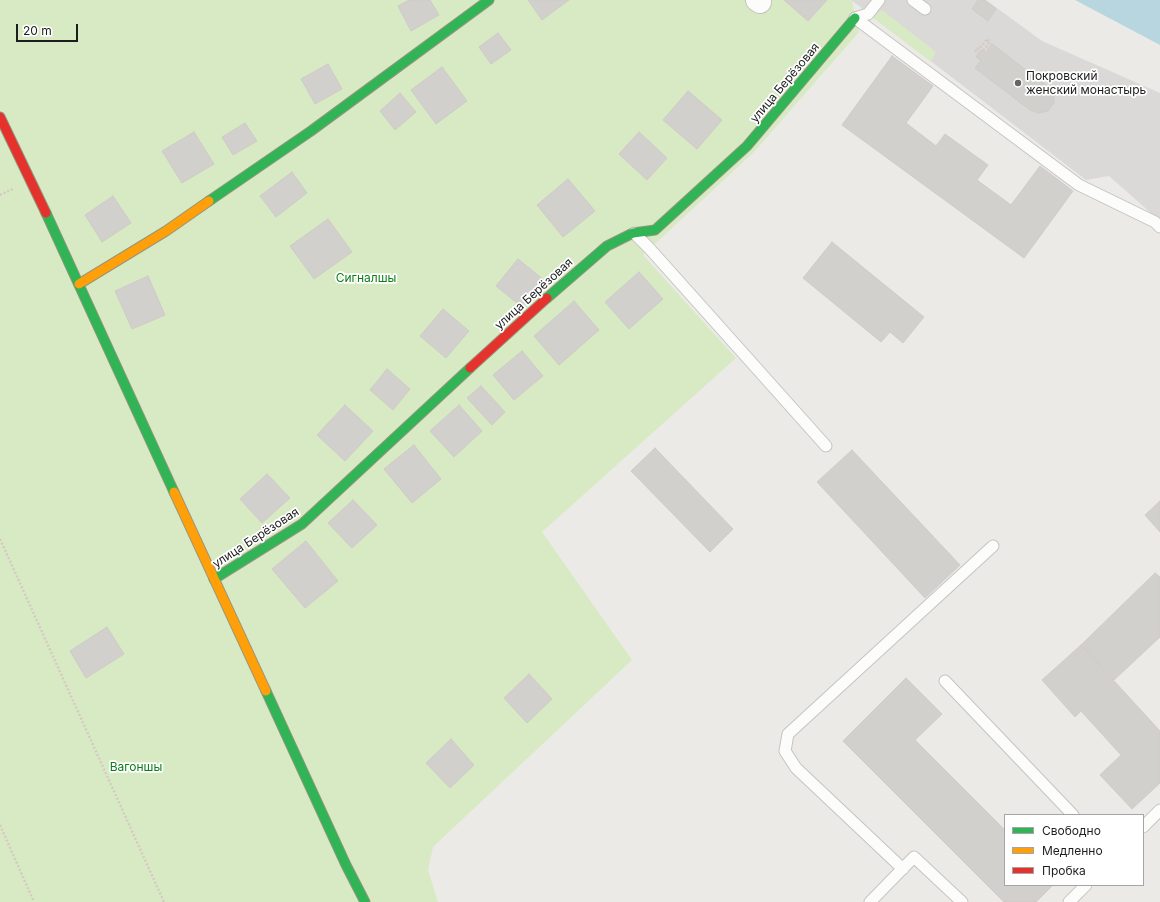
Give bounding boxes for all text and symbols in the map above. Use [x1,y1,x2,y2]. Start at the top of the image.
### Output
scale bar [18,16,80,42]
text: 20 m [23,23,52,38]
street label: улица Берёзовая [747,40,823,126]
place label: Покровский женский монастырь [1026,69,1146,97]
marker: Покровский женский монастырь [1013,78,1023,88]
street label: улица Берёзовая [492,255,576,333]
park label: Сигналшы [336,271,396,285]
street label: улица Берёзовая [210,505,302,571]
park label: Вагоншы [110,760,162,774]
legend [1004,814,1144,886]
text: Свободно [1042,823,1101,838]
text: Медленно [1042,843,1103,858]
text: Пробка [1042,863,1086,878]

